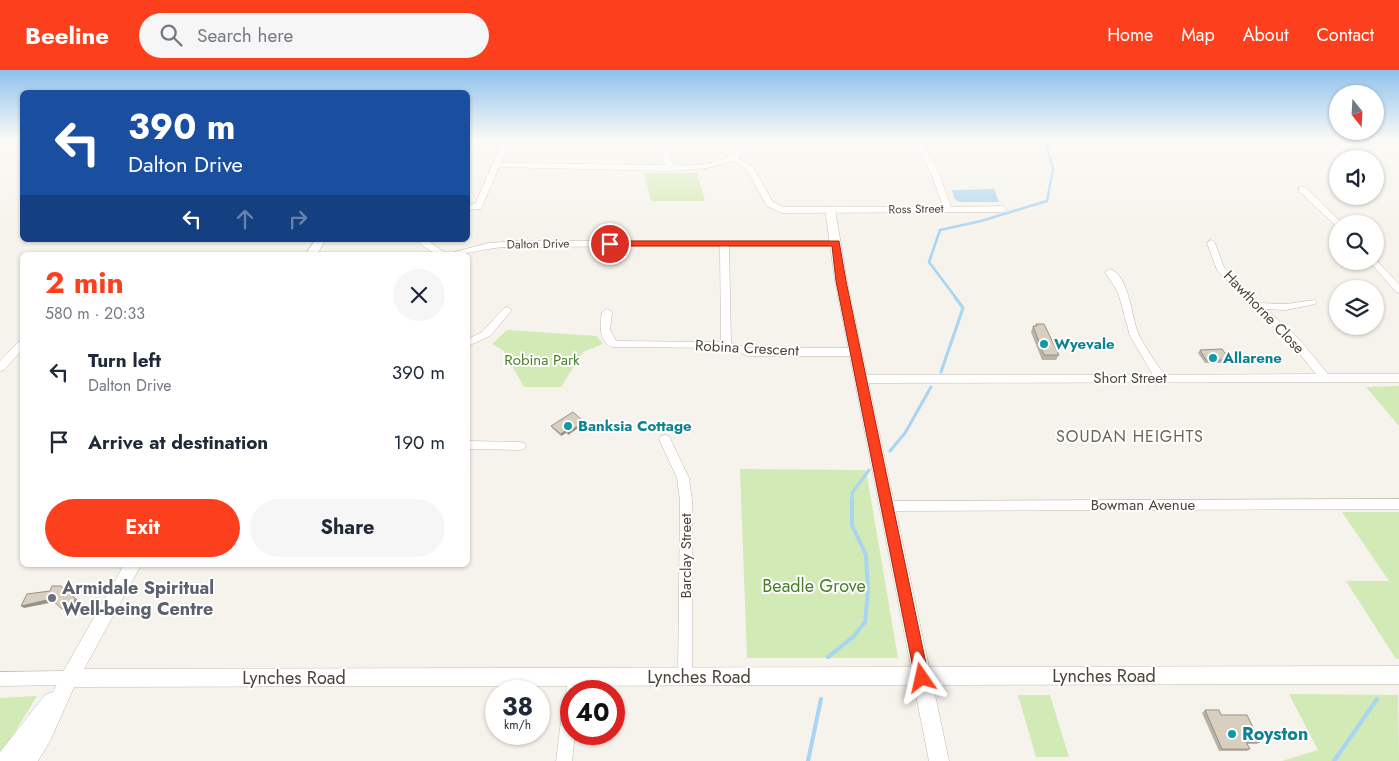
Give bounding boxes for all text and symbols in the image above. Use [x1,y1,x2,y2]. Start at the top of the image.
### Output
search box [139,13,489,58]
text: Beeline [25,18,109,53]
icon: search [157,21,185,49]
text: Search here [197,22,293,49]
text: Home [1107,22,1153,48]
text: Map [1181,22,1215,48]
text: About [1243,22,1288,48]
text: Contact [1316,22,1374,48]
north arrow [1329,85,1384,140]
map controls [1329,85,1384,335]
text: 390 m [128,102,236,152]
icon: left [45,110,110,175]
text: Dalton Drive [128,148,243,180]
button: sound [1329,150,1384,205]
street label: Ross Street [888,200,944,218]
icon: left [178,205,206,233]
icon: ahead [231,205,259,233]
icon: right [284,205,312,233]
button: search [1329,215,1384,270]
pin [589,223,631,265]
icon: arrive [596,230,624,258]
street label: Dalton Drive [506,234,570,254]
text: 2 min [45,261,124,304]
street label: Hawthorne Close [1218,265,1310,359]
button: close [393,269,445,321]
button: layers [1329,280,1384,335]
text: 580 m · 20:33 [45,302,145,325]
place label: Wyevale [1054,333,1115,355]
street label: Robina Crescent [695,334,800,362]
marker: Wyevale [1038,338,1050,350]
text: Turn left [88,347,161,374]
place label: Allarene [1222,347,1282,369]
park label: Robina Park [504,349,580,371]
marker: Allarene [1207,352,1219,364]
icon: left [45,358,73,386]
text: 390 m [392,359,445,386]
street label: Short Street [1093,367,1167,389]
text: Dalton Drive [88,374,172,397]
place label: Banksia Cottage [578,415,692,437]
marker: Banksia Cottage [562,420,574,432]
district label: SOUDAN HEIGHTS [1056,425,1204,448]
icon: arrive [45,428,73,456]
text: Arrive at destination [88,429,268,456]
text: 190 m [394,429,445,456]
street label: Bowman Avenue [1091,494,1196,516]
button: Exit [45,499,240,557]
button: Share [250,499,445,557]
street label: Barclay Street [675,513,697,599]
park label: Beadle Grove [762,573,866,599]
place label: Armidale Spiritual Well-being Centre [61,575,214,622]
marker: Armidale Spiritual Well-being Centre [46,592,58,604]
position arrow [895,651,947,703]
street label: Lynches Road [1052,663,1156,689]
street label: Lynches Road [647,664,751,690]
street label: Lynches Road [242,665,346,691]
speed limit sign: 40 [560,680,625,745]
text: 38 [502,688,533,724]
text: km/h [504,716,531,734]
place label: Royston [1242,721,1308,747]
marker: Royston [1226,728,1238,740]

